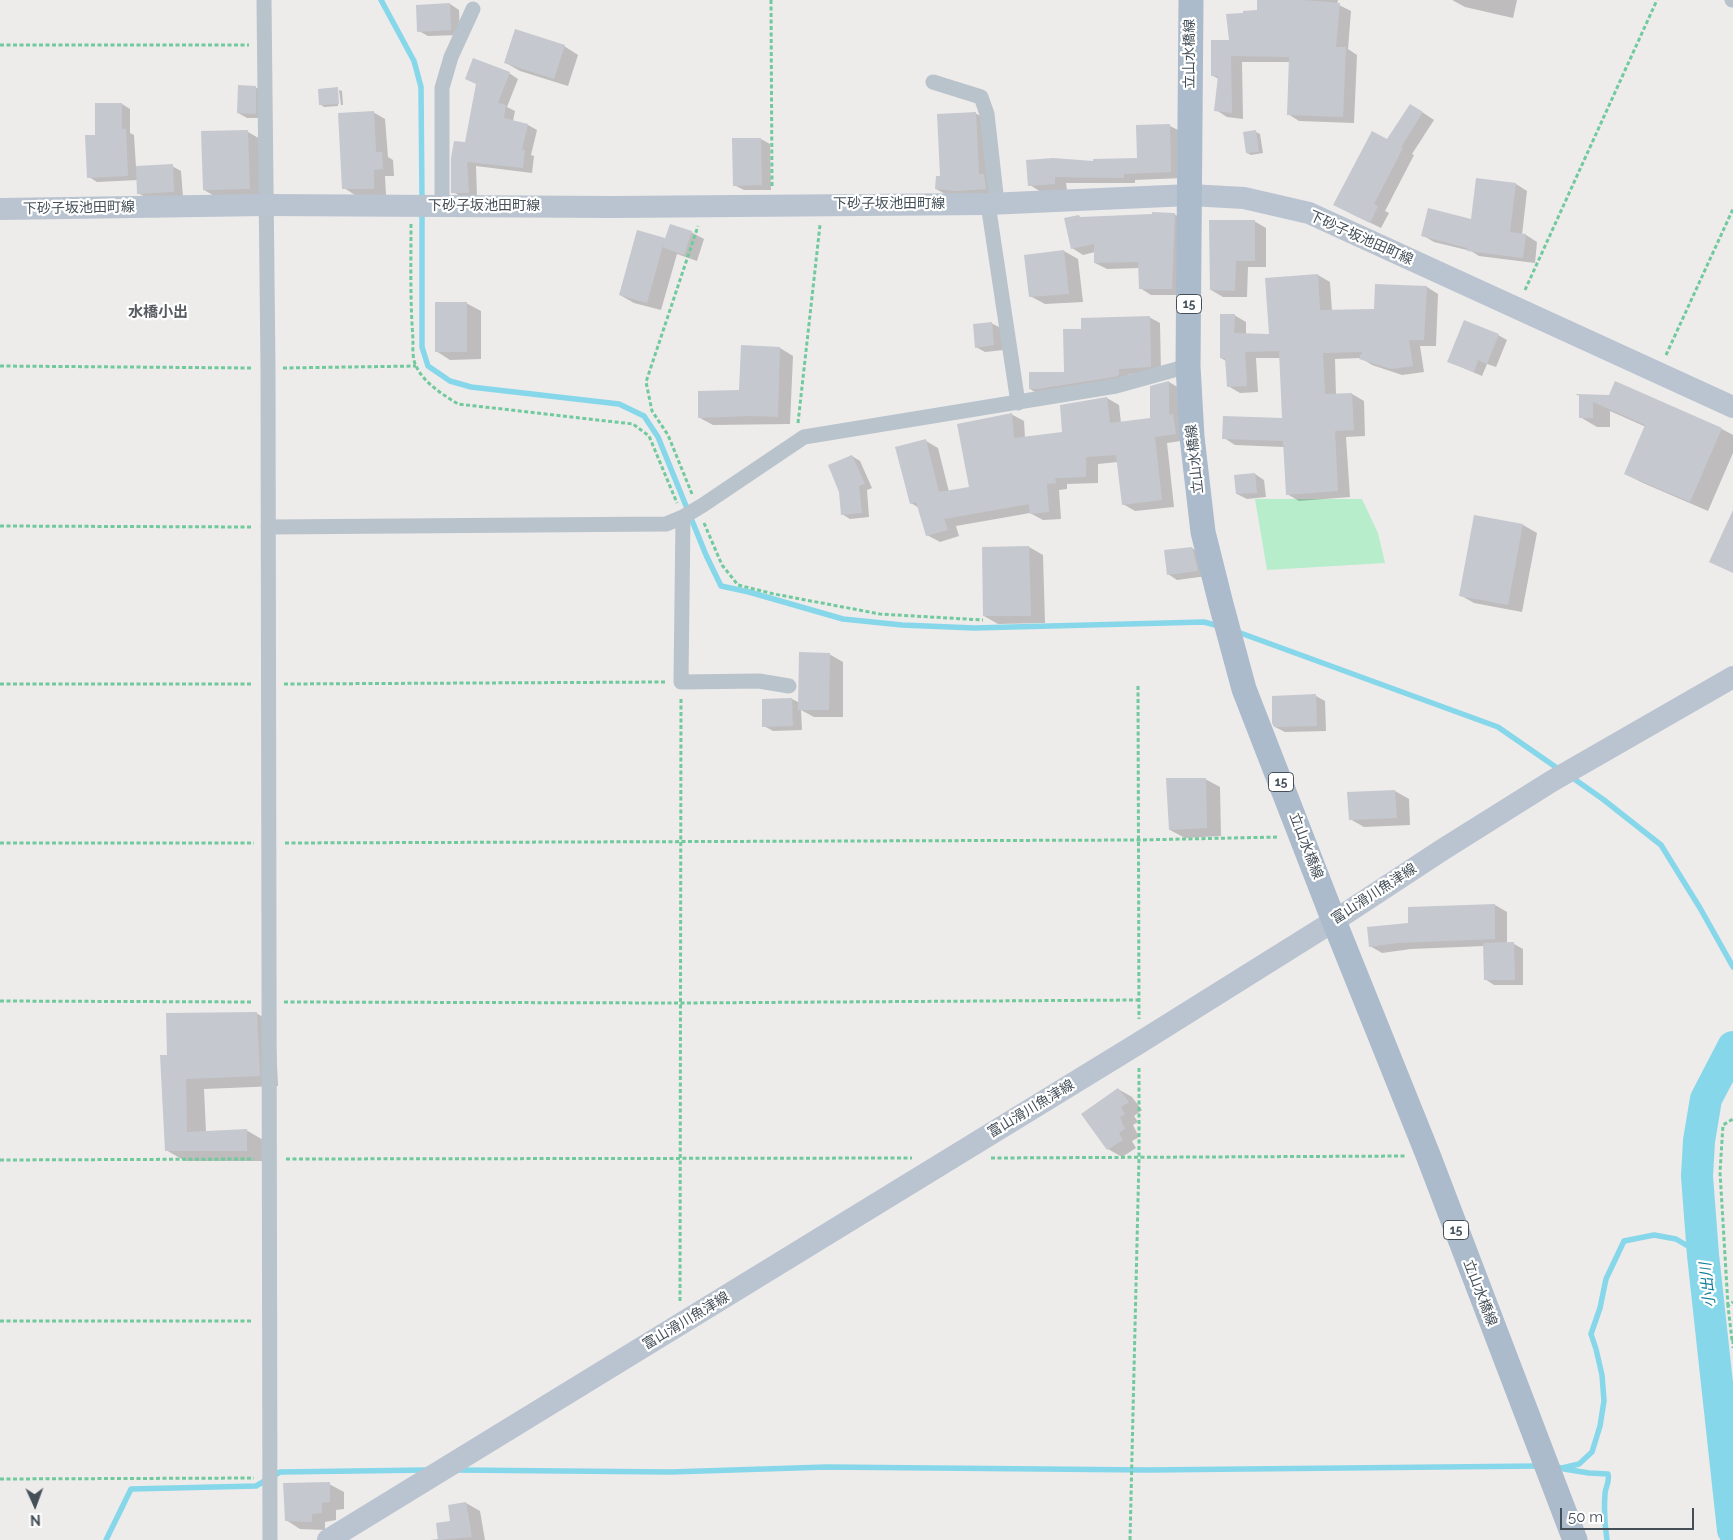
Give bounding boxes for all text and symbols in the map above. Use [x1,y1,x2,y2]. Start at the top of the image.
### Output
street label: 立山水橋線 [1182,19,1198,89]
street label: 下砂子坂池田町線 [833,196,945,212]
street label: 下砂子坂池田町線 [428,198,540,214]
street label: 下砂子坂池田町線 [23,199,135,217]
street label: 下砂子坂池田町線 [1306,208,1416,268]
road number: 15 [1176,294,1202,314]
district label: 水橋小出 [128,303,188,321]
street label: 立山水橋線 [1183,423,1207,495]
road number: 15 [1268,772,1294,792]
street label: 立山水橋線 [1286,810,1326,882]
street label: 富山滑川魚津線 [1328,860,1420,928]
street label: 富山滑川魚津線 [985,1077,1077,1141]
road number: 15 [1444,1220,1468,1240]
street label: 立山水橋線 [1460,1257,1500,1329]
water label: 小出川 [1697,1262,1719,1308]
street label: 富山滑川魚津線 [640,1289,732,1353]
north arrow [10,1480,60,1530]
scale bar [1563,1498,1697,1530]
text: 50 m [1568,1508,1603,1526]
text: N [30,1512,41,1528]

